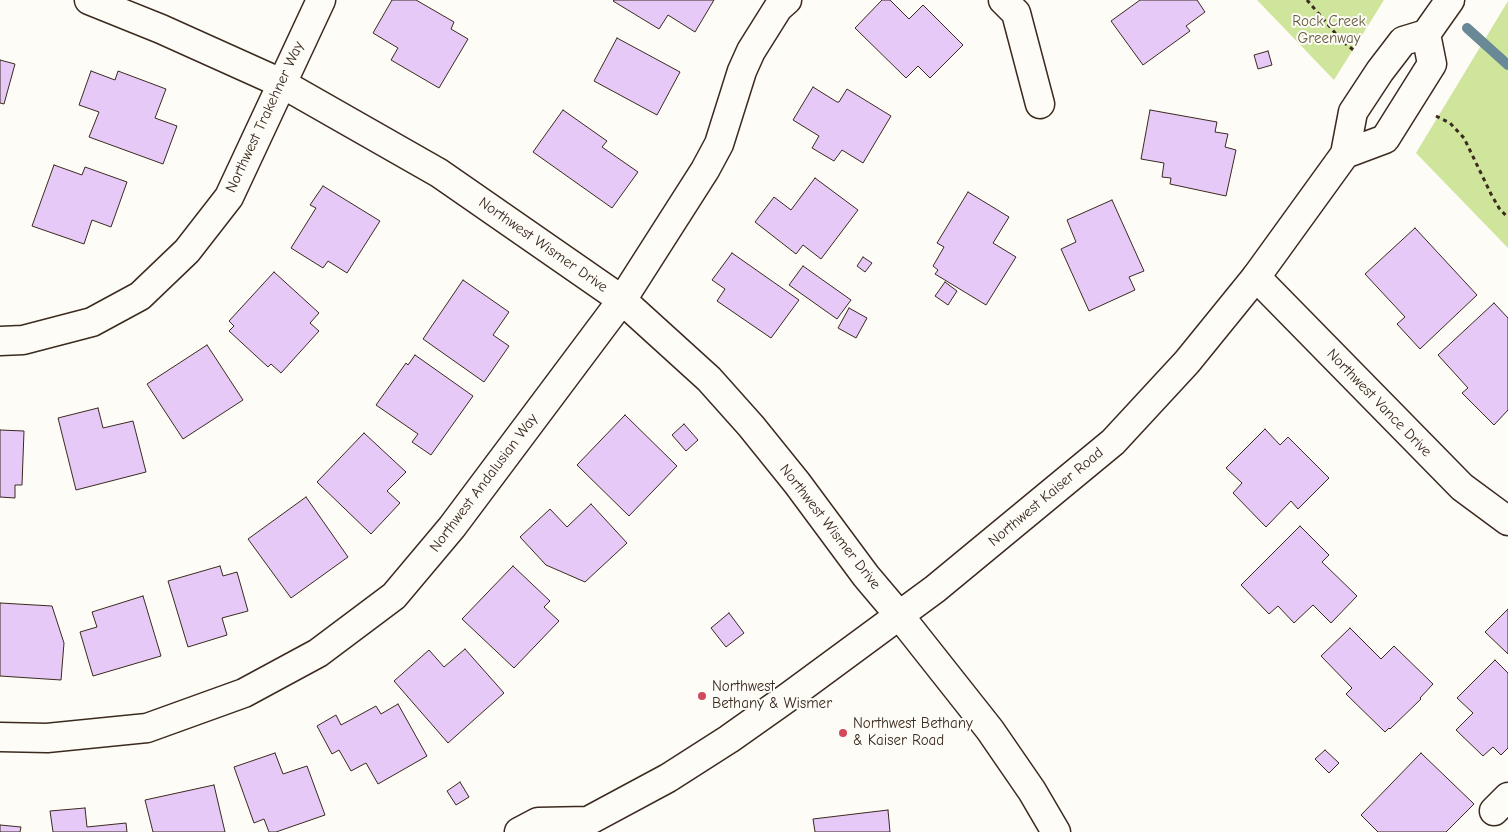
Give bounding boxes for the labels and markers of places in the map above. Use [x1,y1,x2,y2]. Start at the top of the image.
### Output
place label: Northwest Bethany & Wismer [712,678,832,713]
marker: Northwest Bethany & Wismer [696,690,708,702]
place label: Northwest Bethany & Kaiser Road [853,715,973,750]
marker: Northwest Bethany & Kaiser Road [837,727,849,739]

